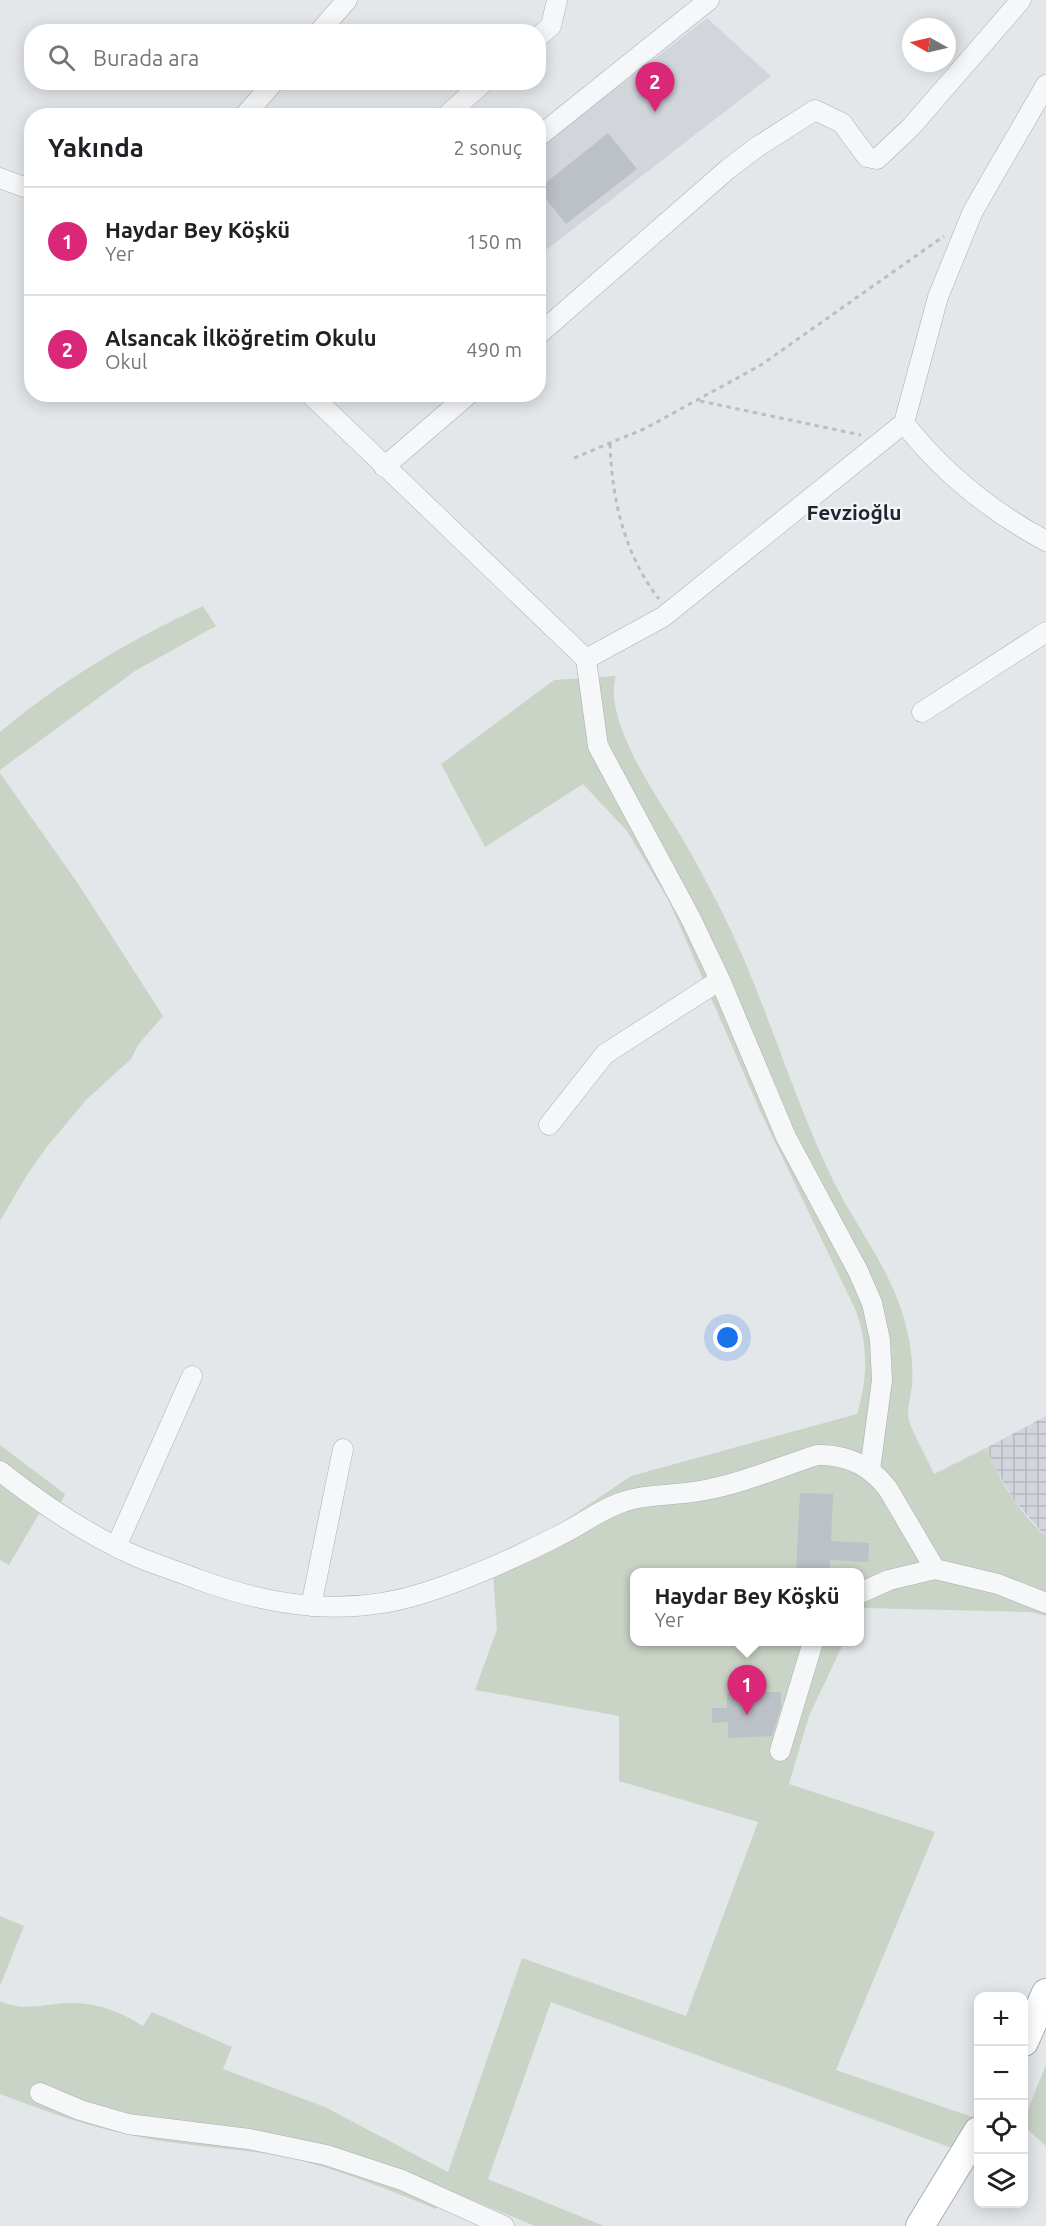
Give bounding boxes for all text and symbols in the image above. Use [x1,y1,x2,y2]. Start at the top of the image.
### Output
north arrow [902,18,956,72]
search box [24,24,546,90]
icon: search [45,41,78,74]
text: Burada ara [93,45,199,70]
pin: 2 [636,63,674,112]
text: Yakında [48,133,144,162]
text: 2 sonuç [454,136,522,159]
text: Haydar Bey Köşkü [105,217,290,242]
text: 1 [62,230,73,253]
text: 150 m [466,230,522,253]
text: Yer [105,242,134,265]
text: Alsancak İlköğretim Okulu [105,325,377,350]
text: 2 [62,338,73,361]
text: 490 m [466,338,522,361]
text: Okul [105,350,147,373]
district label: Fevzioğlu [807,500,901,524]
your location [713,1323,742,1352]
popup [630,1568,864,1646]
text: Haydar Bey Köşkü [654,1583,840,1608]
text: Yer [654,1608,684,1631]
pin: 1 [728,1666,766,1715]
map controls [974,1992,1028,2208]
button: + [974,1992,1028,2046]
button: − [974,2046,1028,2100]
button: locate [974,2100,1028,2154]
button: layers [974,2154,1028,2208]

